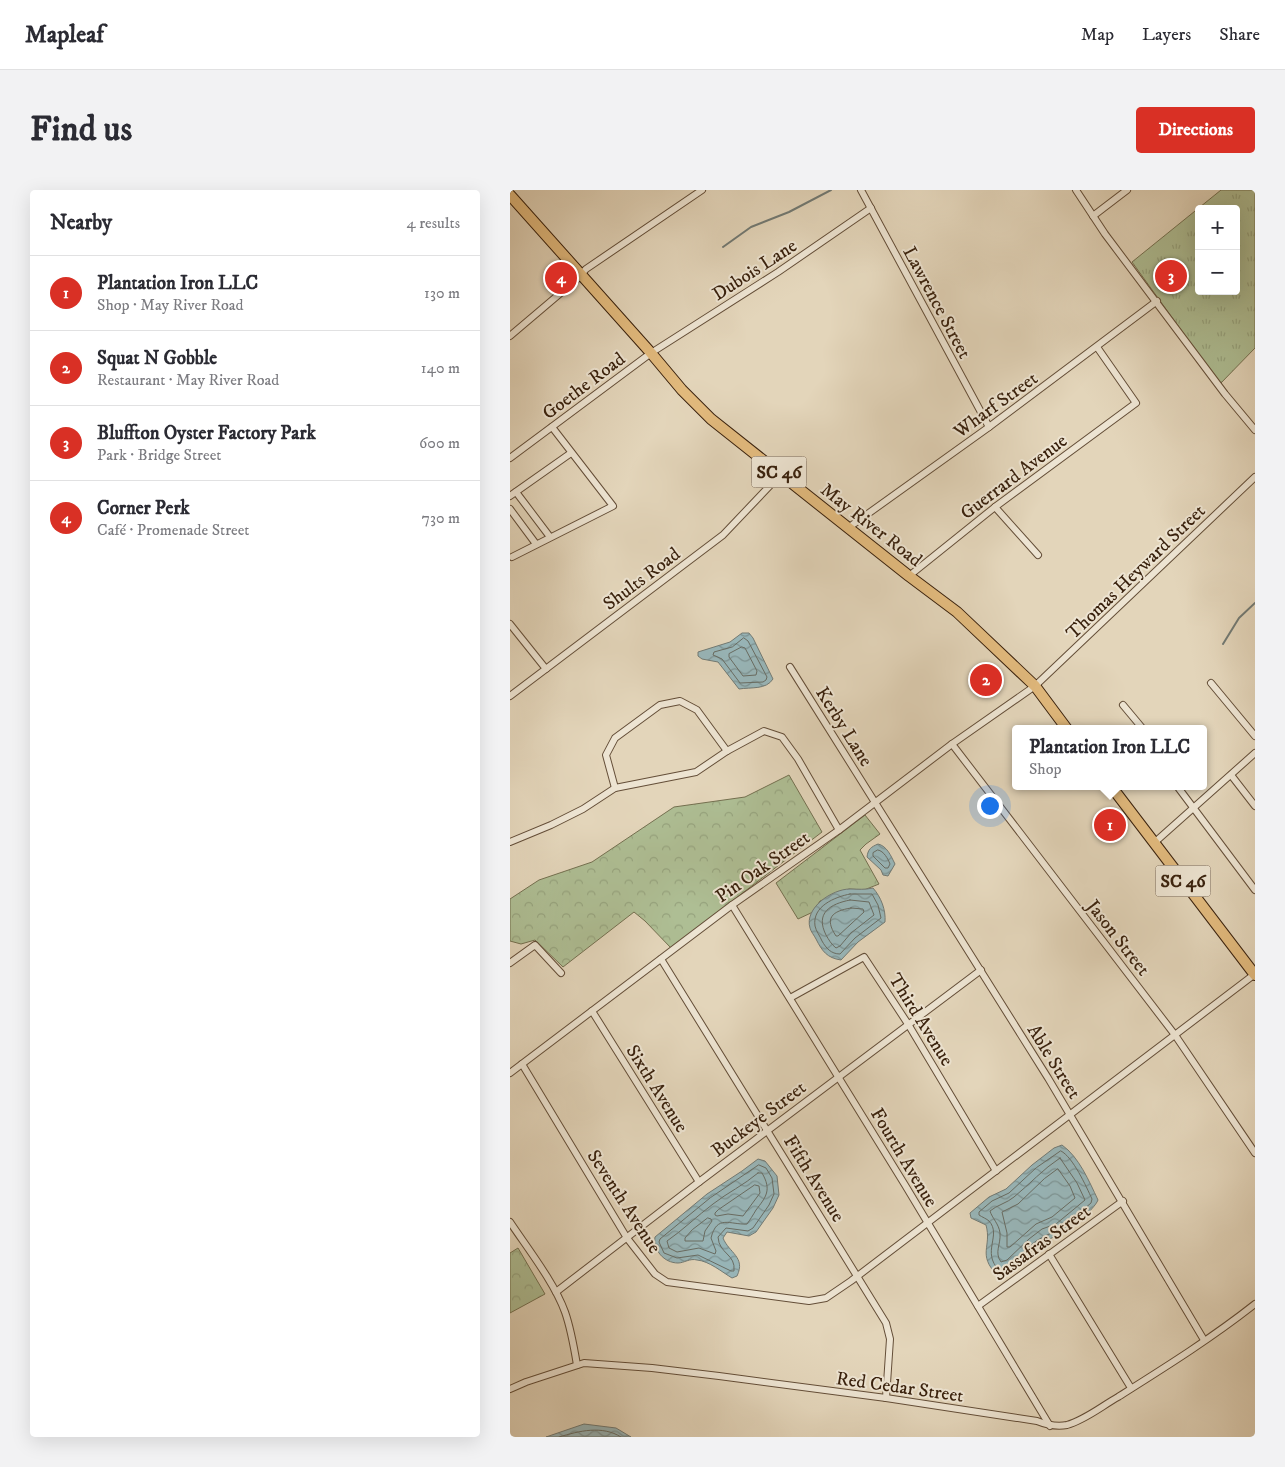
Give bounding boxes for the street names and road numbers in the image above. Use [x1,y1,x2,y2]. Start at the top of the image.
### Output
street label: Dubois Lane [708,234,802,306]
street label: Lawrence Street [897,243,976,363]
street label: Goethe Road [538,347,630,425]
street label: Wharf Street [949,367,1042,444]
street label: Guerrard Avenue [956,429,1072,525]
road number: SC 46 [752,456,806,488]
street label: May River Road [816,478,927,572]
street label: Thomas Heyward Street [1062,500,1210,644]
street label: Shults Road [599,542,685,616]
street label: Kerby Lane [810,683,877,771]
street label: Pin Oak Street [711,826,814,908]
road number: SC 46 [1156,866,1210,896]
street label: Jason Street [1080,894,1155,980]
street label: Third Avenue [883,969,958,1070]
street label: Able Street [1022,1020,1086,1103]
street label: Sixth Avenue [621,1041,693,1137]
street label: Buckeye Street [707,1076,811,1162]
street label: Fourth Avenue [865,1104,942,1212]
street label: Fifth Avenue [778,1131,849,1226]
street label: Seventh Avenue [582,1146,666,1258]
street label: Sassafras Street [988,1200,1095,1286]
street label: Red Cedar Street [835,1367,965,1408]

